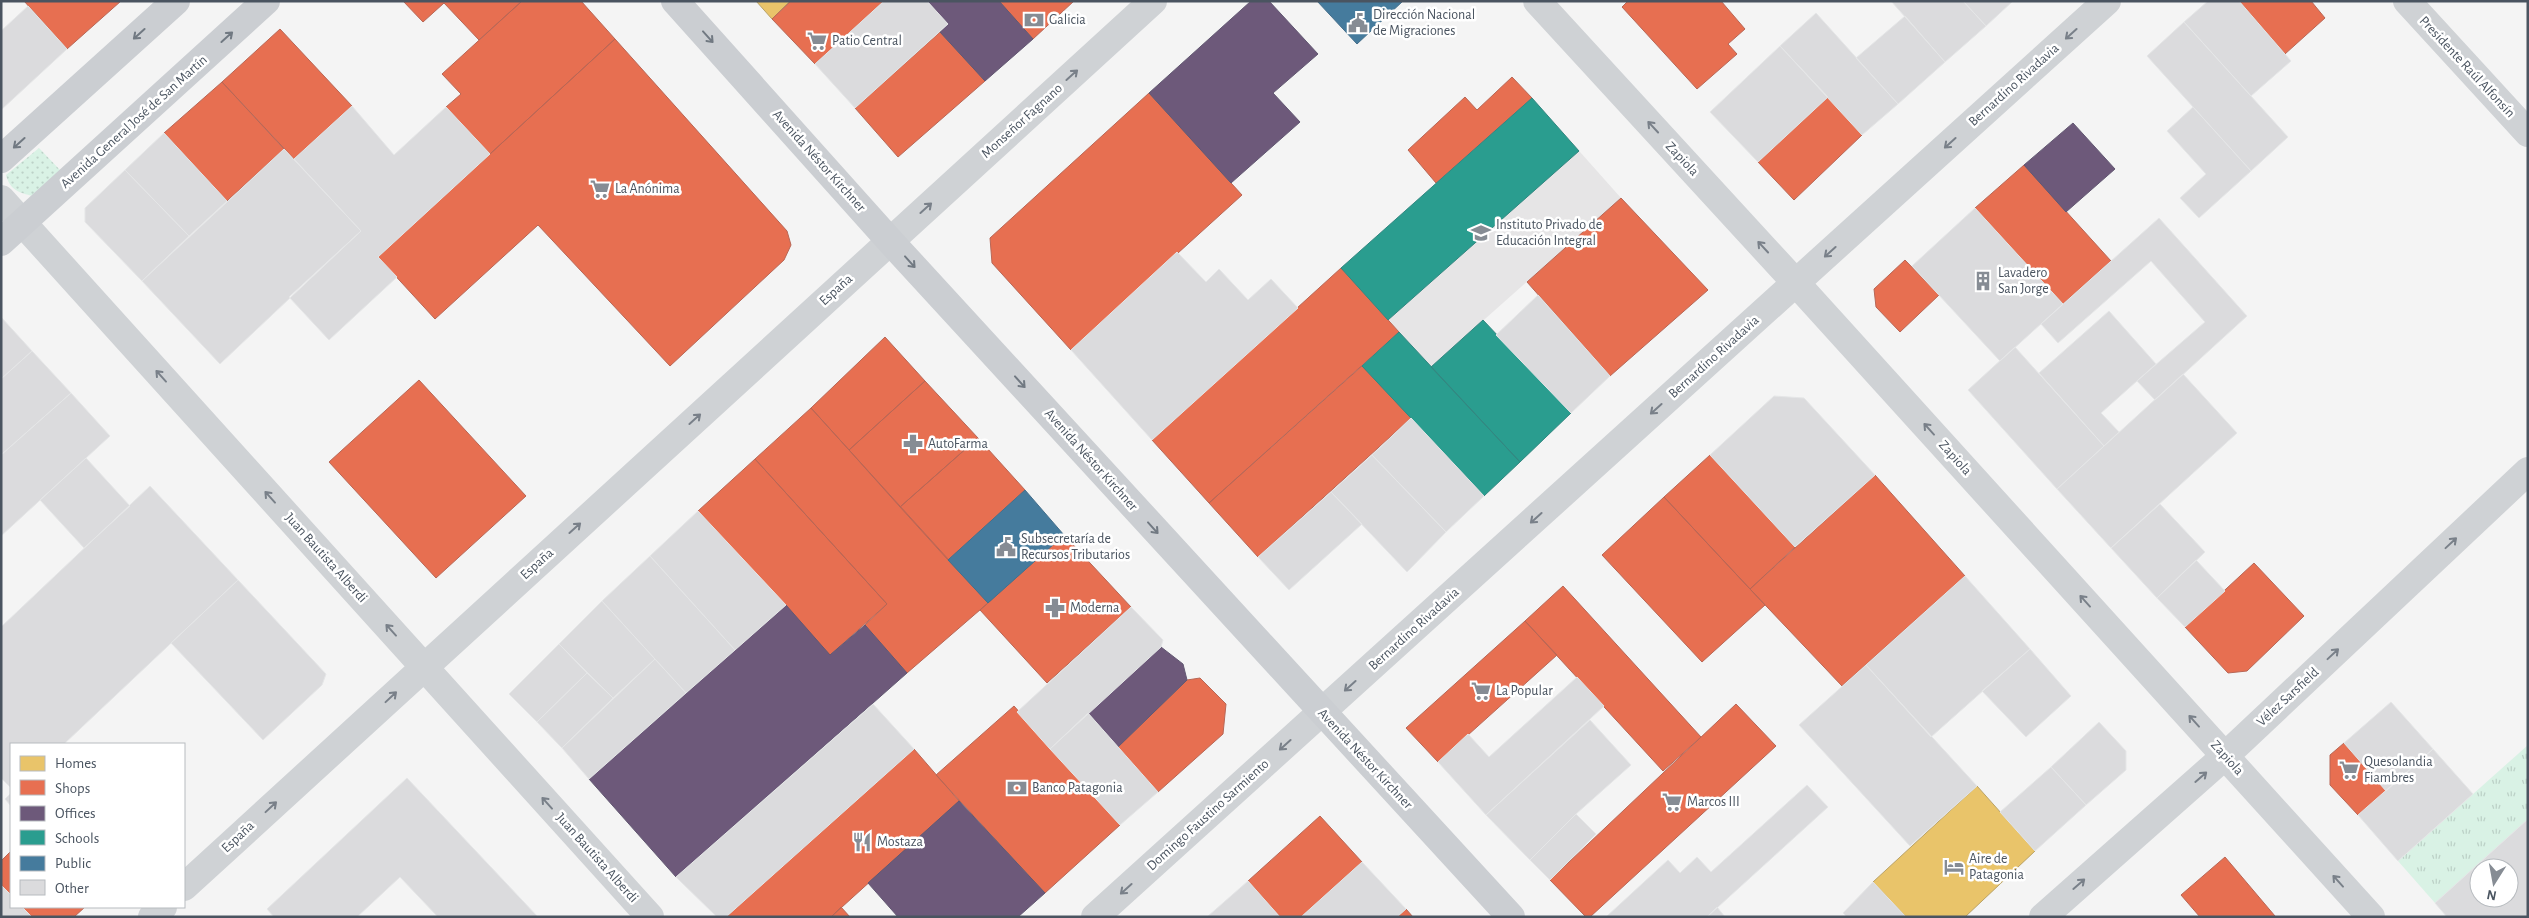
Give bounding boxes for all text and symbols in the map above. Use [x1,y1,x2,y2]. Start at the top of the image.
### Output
place label: Dirección Nacional de Migraciones [1373,8,1475,38]
bank icon: Galicia [1023,9,1045,31]
public building icon: Dirección Nacional de Migraciones [1347,12,1369,34]
place label: Galicia [1049,13,1086,27]
street label: Presidente Raúl Alfonsín [2417,14,2517,120]
one-way arrow [133,28,146,40]
one-way arrow [2064,28,2077,40]
supermarket icon: Patio Central [806,30,828,52]
one-way arrow [221,31,234,43]
one-way arrow [702,31,713,44]
place label: Patio Central [832,34,902,48]
street label: Bernardino Rivadavia [1966,41,2062,129]
street label: Avenida General José de San Martín [58,53,210,191]
one-way arrow [1066,69,1079,80]
street label: Monseñor Fagnano [979,81,1065,161]
street label: Avenida Néstor Kirchner [770,107,869,215]
one-way arrow [1647,121,1659,134]
one-way arrow [12,137,25,149]
one-way arrow [1944,137,1957,149]
street label: Zapiola [1663,139,1702,179]
supermarket icon: La Anónima [589,178,611,200]
place label: La Anónima [615,182,680,196]
one-way arrow [920,202,933,214]
place label: Instituto Privado de Educación Integral [1496,218,1602,248]
school or university icon: Instituto Privado de Educación Integral [1470,222,1492,244]
one-way arrow [1757,240,1769,253]
one-way arrow [1823,246,1836,258]
one-way arrow [904,256,916,269]
place label: Lavadero San Jorge [1998,266,2049,296]
building icon: Lavadero San Jorge [1972,270,1994,292]
street label: España [817,271,856,308]
street label: Bernardino Rivadavia [1666,313,1762,401]
one-way arrow [155,369,167,382]
one-way arrow [1014,376,1026,389]
one-way arrow [1650,403,1663,415]
street label: Avenida Néstor Kirchner [1042,406,1141,514]
one-way arrow [689,413,702,425]
one-way arrow [1923,422,1934,435]
pharmacy icon: AutoFarma [902,433,924,455]
place label: AutoFarma [928,437,989,451]
street label: Zapiola [1936,438,1974,478]
one-way arrow [264,490,276,503]
street label: Juan Bautista Alberdi [282,511,370,605]
one-way arrow [1529,512,1542,524]
one-way arrow [569,522,582,534]
one-way arrow [1147,522,1159,534]
place label: Subsecretaría de Recursos Tributarios [1021,532,1130,562]
public building icon: Subsecretaría de Recursos Tributarios [995,536,1017,558]
one-way arrow [2445,537,2457,549]
street label: España [518,545,557,582]
street label: Bernardino Rivadavia [1366,585,1462,673]
one-way arrow [2079,595,2091,607]
pharmacy icon: Moderna [1044,597,1066,619]
place label: Moderna [1070,601,1120,615]
one-way arrow [385,624,397,637]
one-way arrow [2326,648,2339,660]
street label: Vélez Sarsfield [2254,665,2322,729]
one-way arrow [1344,680,1357,692]
supermarket icon: La Popular [1470,680,1492,702]
place label: La Popular [1496,684,1553,698]
one-way arrow [384,691,397,703]
street label: Avenida Néstor Kirchner [1315,706,1415,812]
one-way arrow [2188,715,2200,728]
street label: Zapiola [2208,738,2246,778]
one-way arrow [1279,739,1292,751]
legend [10,743,185,908]
place label: Quesolandia Fiambres [2364,755,2433,785]
text: Homes [55,756,97,771]
street label: Domingo Faustino Sarmiento [1144,757,1272,873]
supermarket icon: Quesolandia Fiambres [2338,759,2360,781]
one-way arrow [2195,771,2208,783]
bank icon: Banco Patagonia [1006,777,1028,799]
text: Shops [55,781,90,796]
place label: Banco Patagonia [1032,781,1123,795]
supermarket icon: Marcos III [1661,791,1683,813]
place label: Marcos III [1687,795,1740,809]
one-way arrow [541,796,552,809]
one-way arrow [265,801,278,813]
text: Offices [55,806,96,821]
street label: Juan Bautista Alberdi [553,811,641,905]
street label: España [219,818,257,855]
text: Schools [55,831,99,846]
restaurant icon: Mostaza [851,831,873,853]
place label: Mostaza [877,835,924,849]
place label: Aire de Patagonia [1969,852,2024,882]
text: Public [55,856,91,871]
hotel icon: Aire de Patagonia [1943,856,1965,878]
north arrow [2469,858,2519,908]
one-way arrow [2332,874,2344,887]
one-way arrow [2073,879,2086,890]
text: Other [55,881,89,896]
one-way arrow [1119,883,1132,895]
text: N [2486,887,2498,903]

